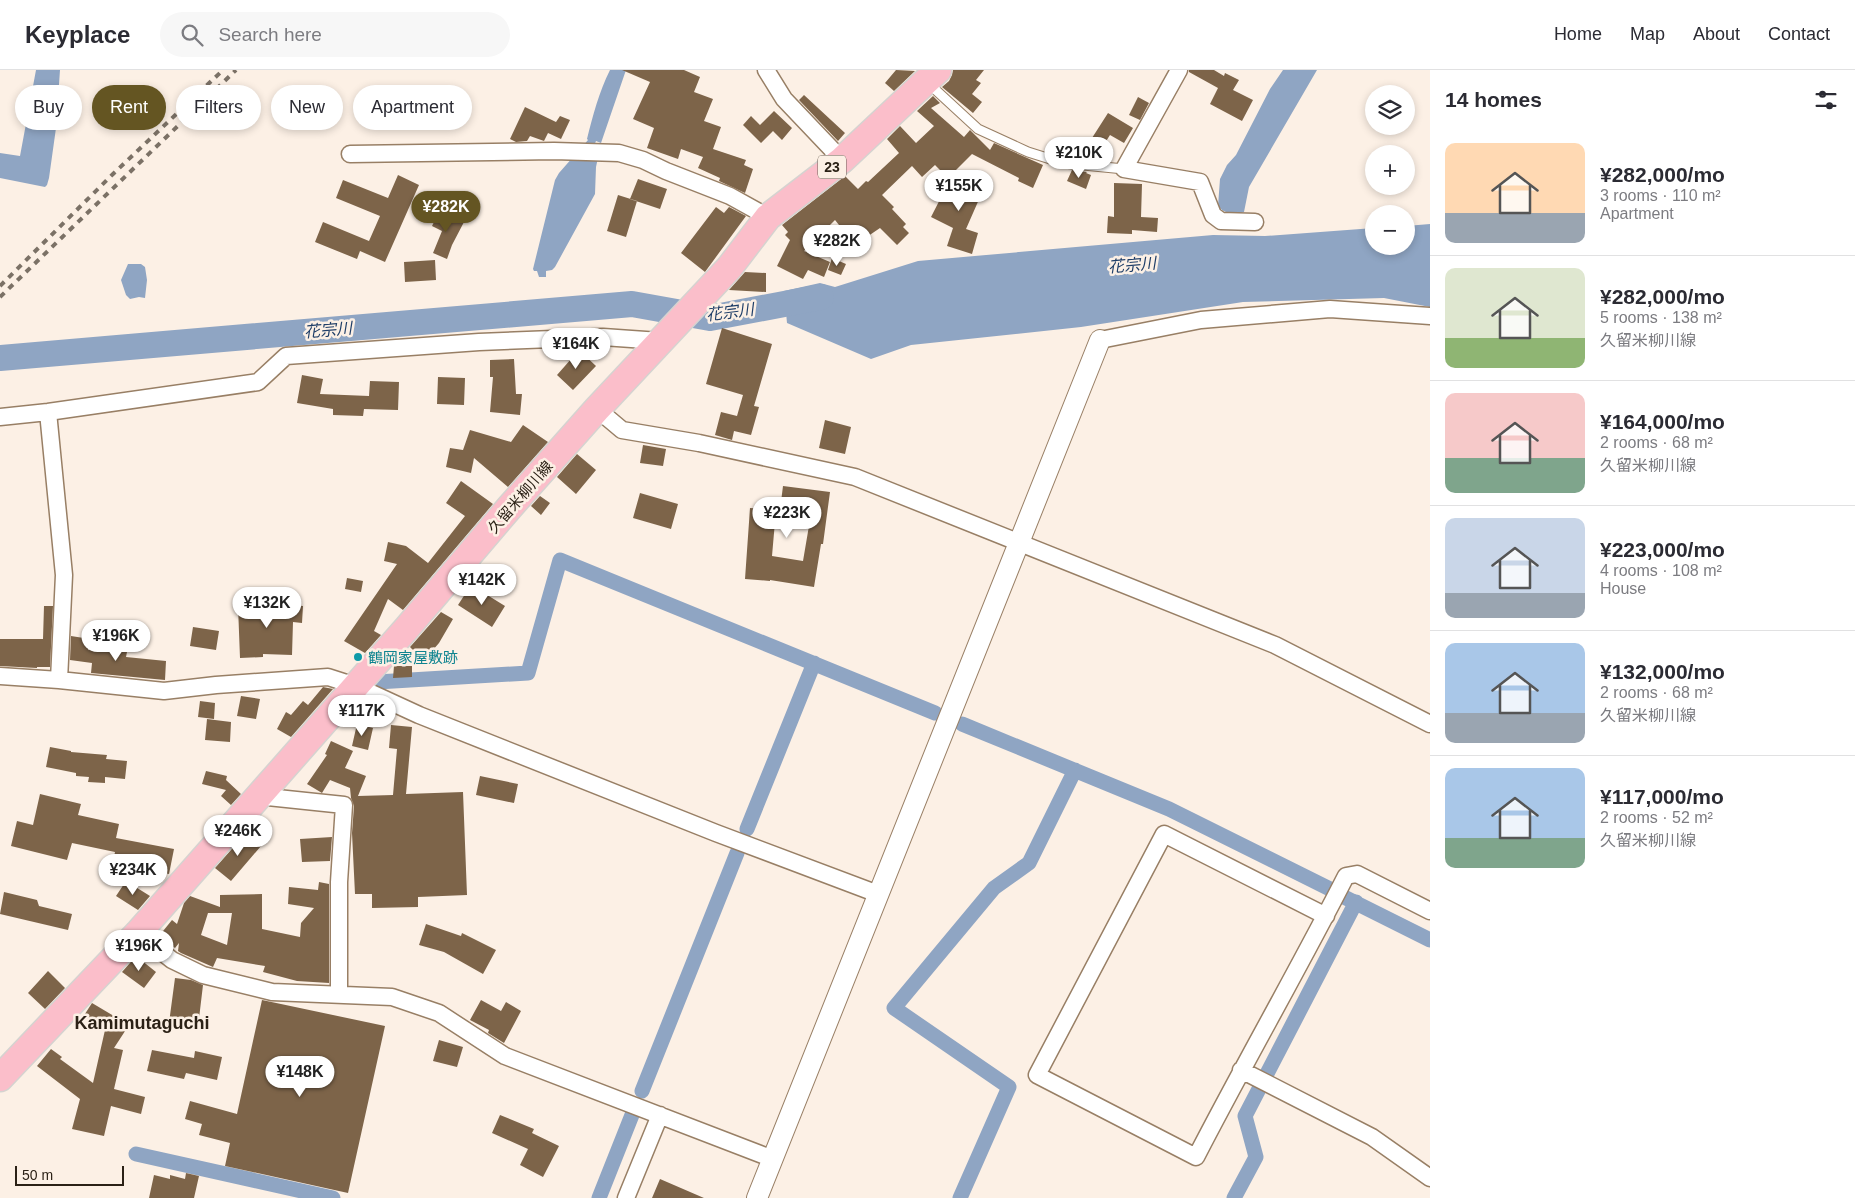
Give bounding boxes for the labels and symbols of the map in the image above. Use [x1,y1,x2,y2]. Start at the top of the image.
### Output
pin: ¥210K [1044,136,1114,179]
road number: 23 [818,155,846,178]
pin: ¥155K [924,170,994,212]
pin: ¥282K [411,190,481,233]
pin: ¥282K [802,224,872,267]
water label: 花宗川 [1107,254,1159,276]
water label: 花宗川 [705,300,757,323]
water label: 花宗川 [303,319,355,341]
pin: ¥164K [541,328,611,370]
street label: 久留米柳川線 [484,457,556,537]
pin: ¥223K [752,496,822,539]
pin: ¥142K [447,564,517,606]
pin: ¥132K [232,586,302,629]
pin: ¥196K [81,620,151,662]
place label: 鶴岡家屋敷跡 [368,649,458,666]
marker: 鶴岡家屋敷跡 [352,651,364,663]
pin: ¥117K [327,694,397,737]
pin: ¥246K [203,814,273,857]
pin: ¥234K [98,854,168,896]
pin: ¥196K [104,930,174,972]
district label: Kamimutaguchi [74,1013,210,1033]
pin: ¥148K [265,1056,335,1098]
scale bar [15,1163,124,1186]

